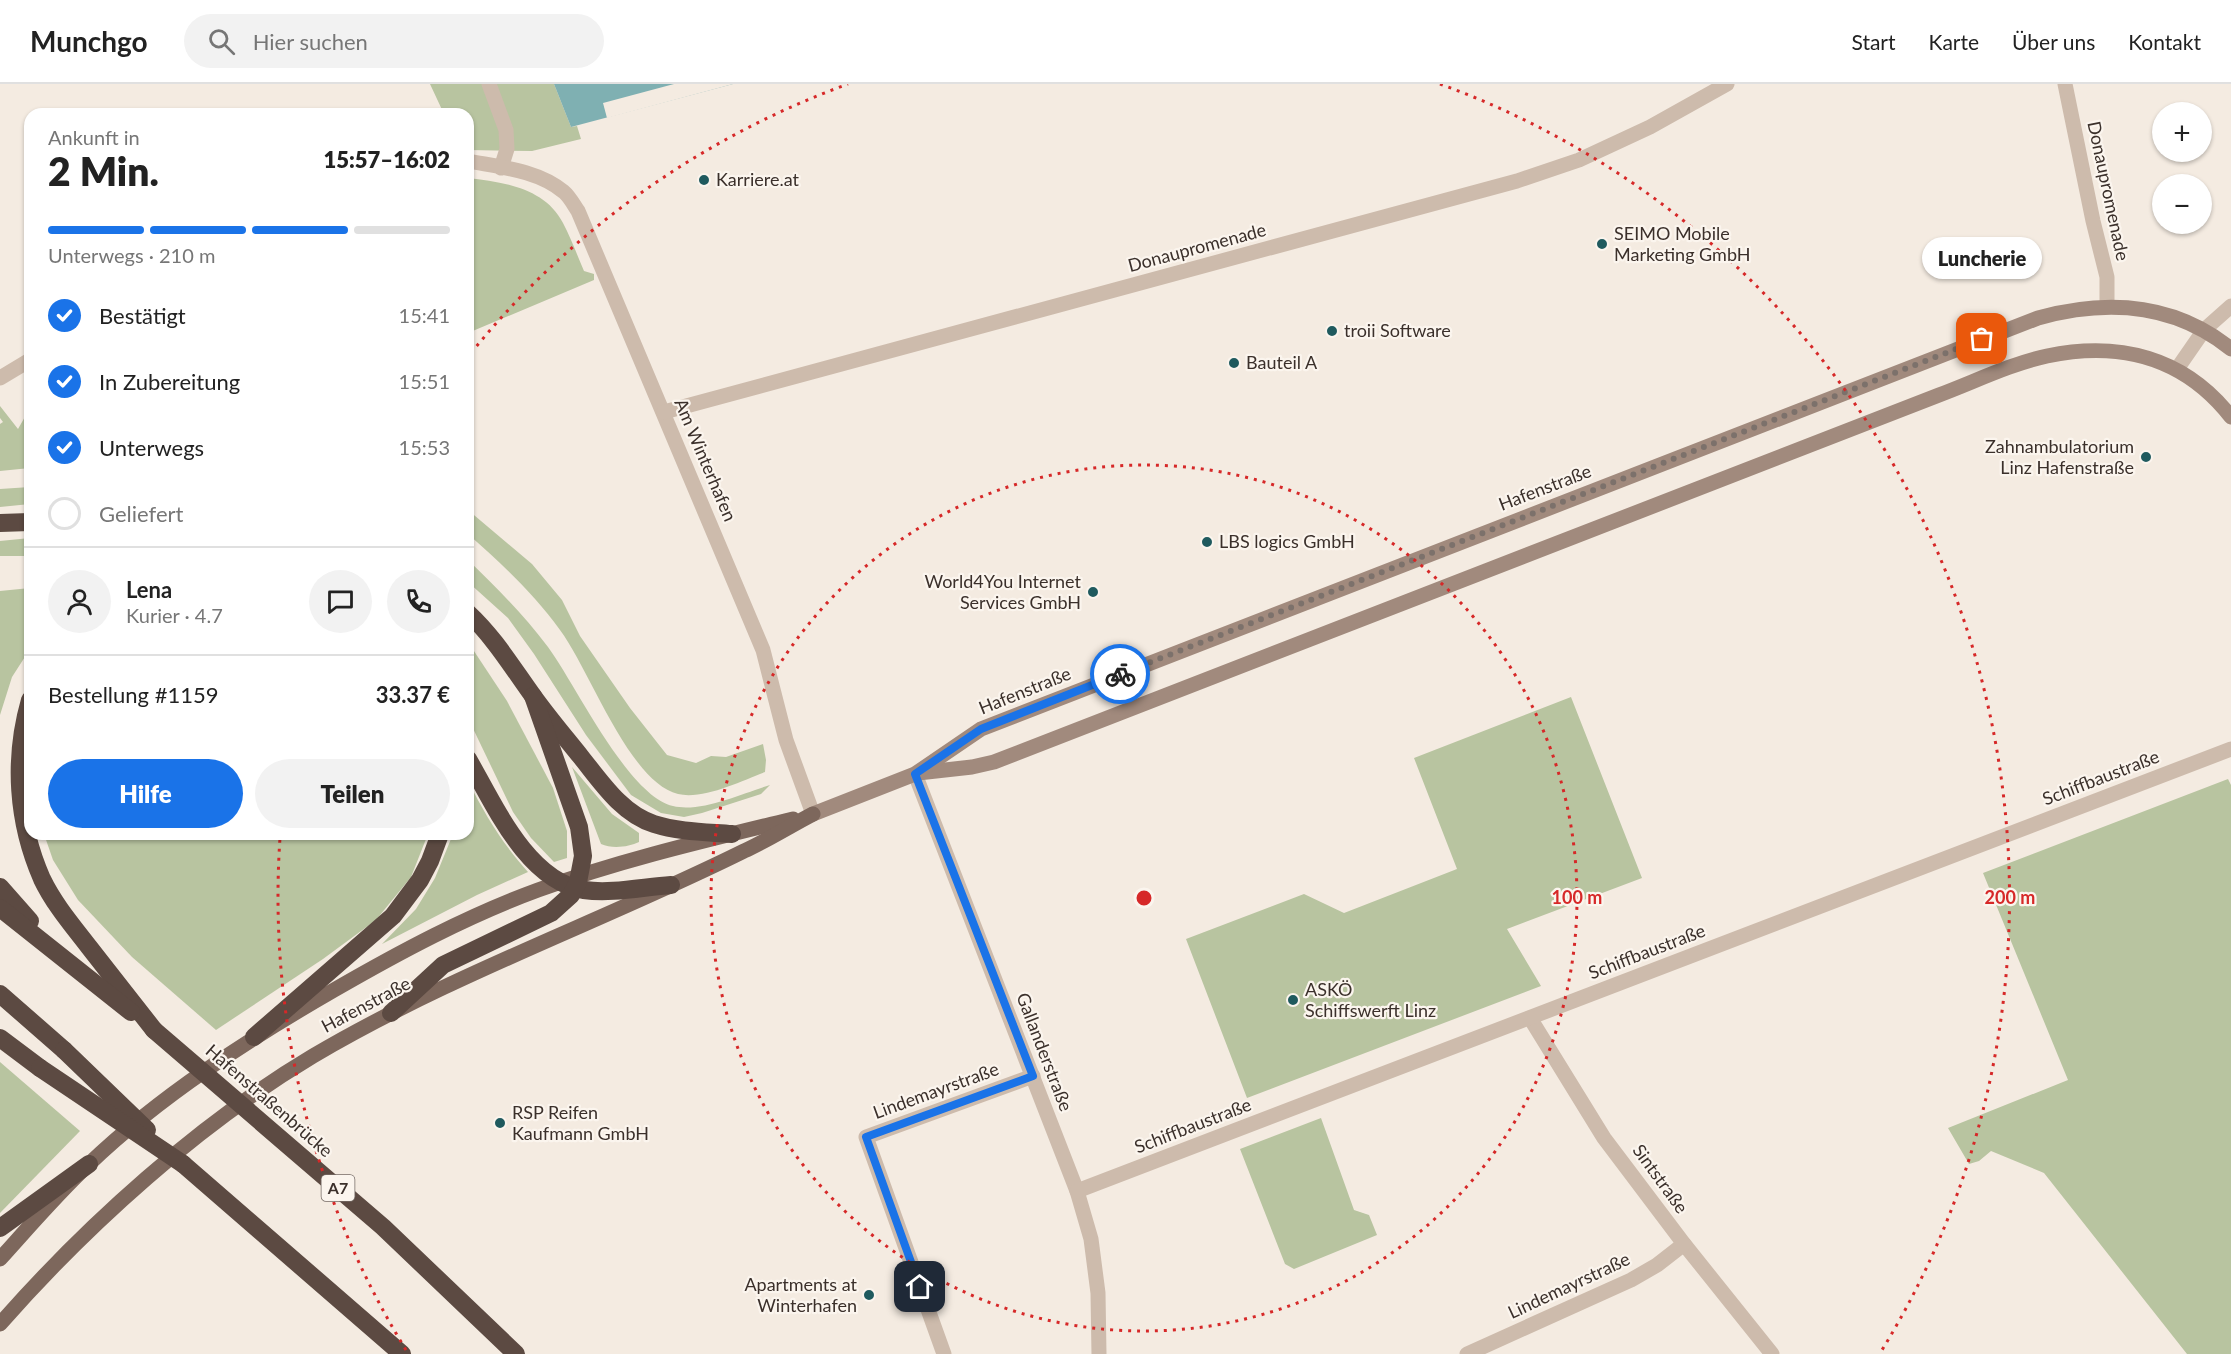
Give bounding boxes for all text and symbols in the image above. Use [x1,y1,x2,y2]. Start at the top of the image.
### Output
search box [184,14,604,68]
text: Munchgo [30,24,148,58]
icon: search [205,25,238,58]
text: Hier suchen [253,28,368,55]
text: Start [1851,29,1896,54]
text: Karte [1929,29,1979,54]
text: Über uns [2012,29,2095,54]
text: Kontakt [2128,29,2201,54]
map controls [2152,102,2212,234]
button: + [2152,102,2212,162]
street label: Donaupromenade [2083,119,2135,263]
text: Ankunft in [48,125,140,149]
text: 15:57–16:02 [324,146,450,173]
text: 2 Min. [48,148,159,194]
place label: Karriere.at [716,168,800,190]
marker: Karriere.at [697,173,711,187]
button: − [2152,174,2212,234]
street label: Donaupromenade [1125,218,1268,276]
place label: SEIMO Mobile Marketing GmbH [1614,222,1751,265]
marker: SEIMO Mobile Marketing GmbH [1595,237,1609,251]
callout: Luncherie [1922,237,2042,279]
text: Unterwegs · 210 m [48,243,215,267]
text: Luncherie [1938,246,2026,270]
icon: check [48,299,81,332]
text: Bestätigt [99,302,186,329]
text: 15:41 [399,303,450,327]
pin [1956,313,2007,364]
place label: troii Software [1344,319,1451,341]
icon: bag [1965,322,1998,355]
marker: troii Software [1325,324,1339,338]
place label: Bauteil A [1246,351,1318,373]
marker: Bauteil A [1227,356,1241,370]
icon: check [48,365,81,398]
text: In Zubereitung [99,368,240,395]
text: 15:51 [399,369,450,393]
street label: Am Winterhafen [670,395,742,524]
icon: check [48,431,81,464]
text: Unterwegs [99,434,204,461]
text: 15:53 [399,435,450,459]
place label: Zahnambulatorium Linz Hafenstraße [1985,435,2134,478]
marker: Zahnambulatorium Linz Hafenstraße [2139,450,2153,464]
street label: Hafenstraße [1495,459,1594,515]
text: Geliefert [99,500,183,527]
place label: LBS logics GmbH [1219,530,1355,552]
marker: LBS logics GmbH [1200,535,1214,549]
button: person [48,570,111,633]
button: chat [309,570,372,633]
button: phone [387,570,450,633]
place label: World4You Internet Services GmbH [925,570,1082,613]
text: Lena [126,576,172,603]
marker: World4You Internet Services GmbH [1086,585,1100,599]
text: Kurier · 4.7 [126,603,223,627]
courier [1090,644,1150,704]
icon: bike [1104,658,1137,691]
street label: Hafenstraße [975,662,1074,719]
text: Bestellung #1159 [48,681,218,708]
text: 33.37 € [376,681,450,708]
street label: Schiffbaustraße [2039,745,2162,809]
button: Hilfe [48,759,243,828]
button: Teilen [255,759,450,828]
text: 100 m [1552,886,1602,908]
text: 200 m [1985,886,2035,908]
centre of rings [1134,888,1154,908]
street label: Schiffbaustraße [1585,919,1708,983]
street label: Hafenstraße [317,972,414,1037]
place label: ASKÖ Schiffswerft Linz [1305,978,1436,1021]
street label: Gallanderstraße [1012,989,1078,1114]
marker: ASKÖ Schiffswerft Linz [1286,993,1300,1007]
street label: Hafenstraßenbrücke [202,1039,338,1161]
street label: Lindemayrstraße [870,1057,1001,1123]
street label: Schiffbaustraße [1131,1093,1254,1157]
place label: RSP Reifen Kaufmann GmbH [512,1101,649,1144]
marker: RSP Reifen Kaufmann GmbH [493,1116,507,1130]
street label: Sintstraße [1628,1140,1693,1217]
road number: A7 [322,1175,354,1201]
street label: Lindemayrstraße [1504,1247,1633,1323]
pin [894,1261,945,1312]
icon: home [903,1270,936,1303]
place label: Apartments at Winterhafen [744,1273,858,1316]
marker: Apartments at Winterhafen [862,1288,876,1302]

